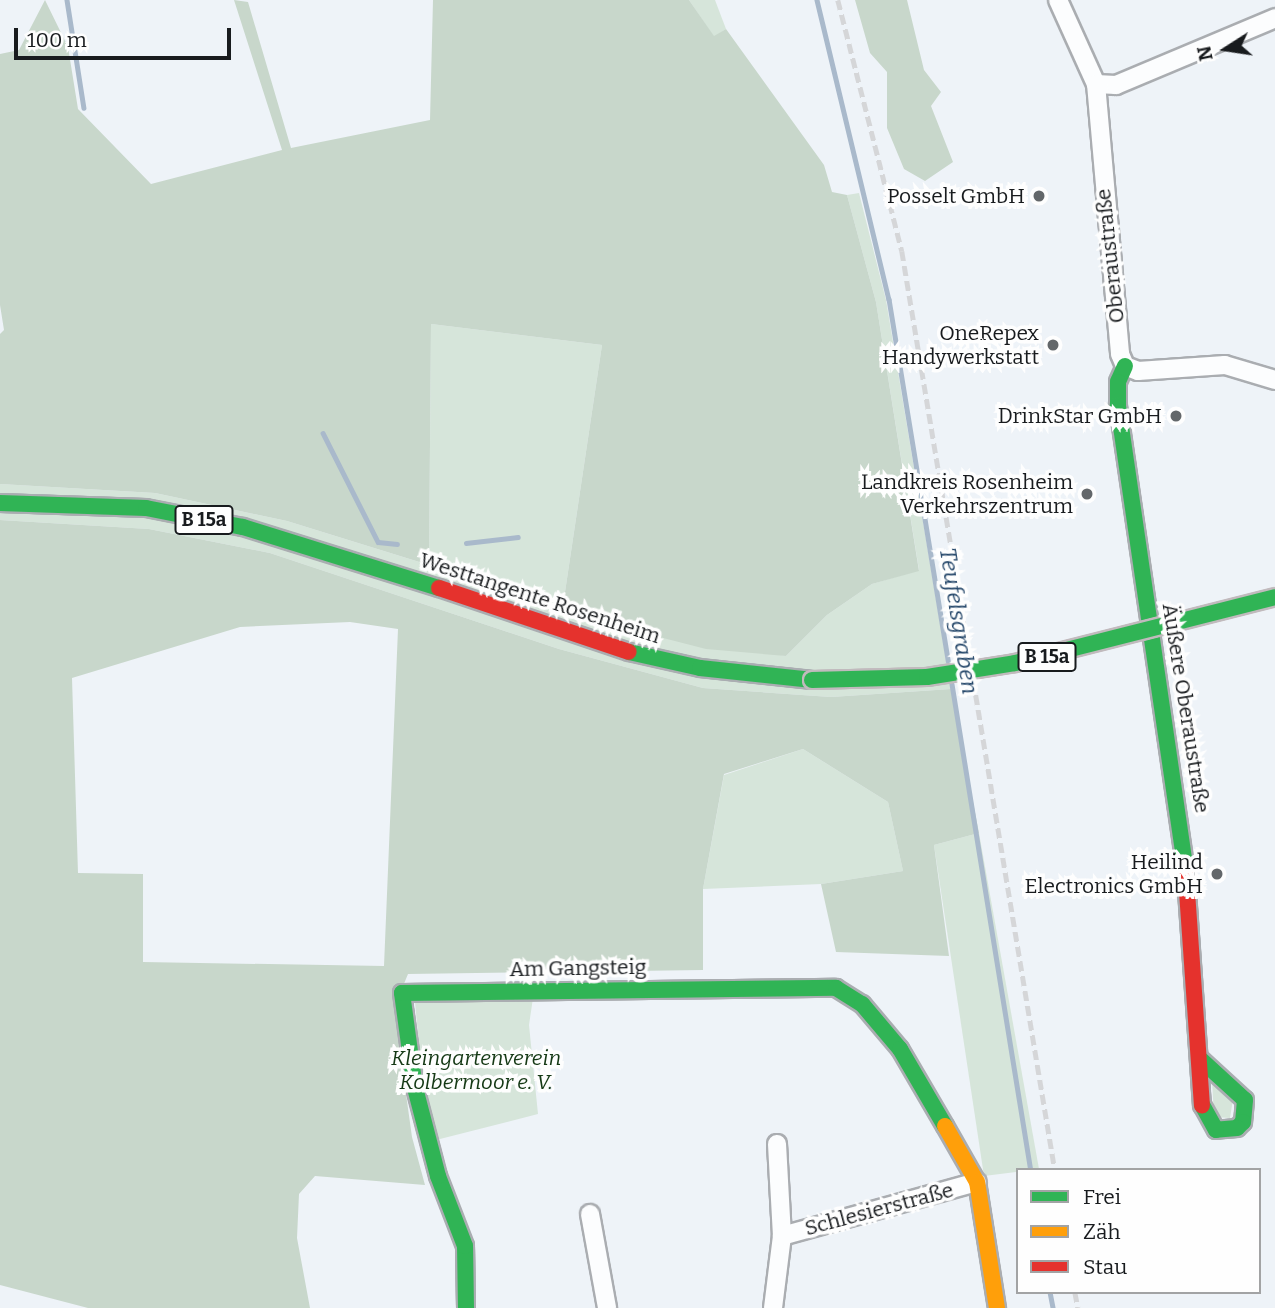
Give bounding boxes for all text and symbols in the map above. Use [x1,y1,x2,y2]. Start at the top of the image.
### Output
scale bar [18,14,234,58]
north arrow [1191,14,1261,84]
text: 100 m [27,27,87,53]
text: N [1192,44,1218,63]
place label: Posselt GmbH [887,183,1025,209]
marker: Posselt GmbH [1031,188,1047,204]
street label: Oberaustraße [1090,188,1130,324]
place label: OneRepex Handywerkstatt [882,320,1039,370]
marker: OneRepex Handywerkstatt [1045,337,1061,353]
place label: DrinkStar GmbH [998,403,1162,429]
marker: DrinkStar GmbH [1168,408,1184,424]
place label: Landkreis Rosenheim Verkehrszentrum [861,469,1073,519]
marker: Landkreis Rosenheim Verkehrszentrum [1079,486,1095,502]
road number: B 15a [174,505,234,536]
water label: Teufelsgraben [934,546,984,696]
street label: Westtangente Rosenheim [416,547,664,649]
street label: Äußere Oberaustraße [1157,601,1215,815]
road number: B 15a [1017,642,1077,672]
place label: Heilind Electronics GmbH [1024,849,1203,899]
marker: Heilind Electronics GmbH [1209,866,1225,882]
street label: Am Gangsteig [509,954,647,982]
park label: Kleingartenverein Kolbermoor e. V. [391,1045,561,1095]
legend [1016,1168,1261,1294]
street label: Schlesierstraße [802,1177,956,1241]
text: Frei [1083,1184,1121,1210]
text: Zäh [1083,1219,1121,1245]
text: Stau [1083,1254,1127,1280]

